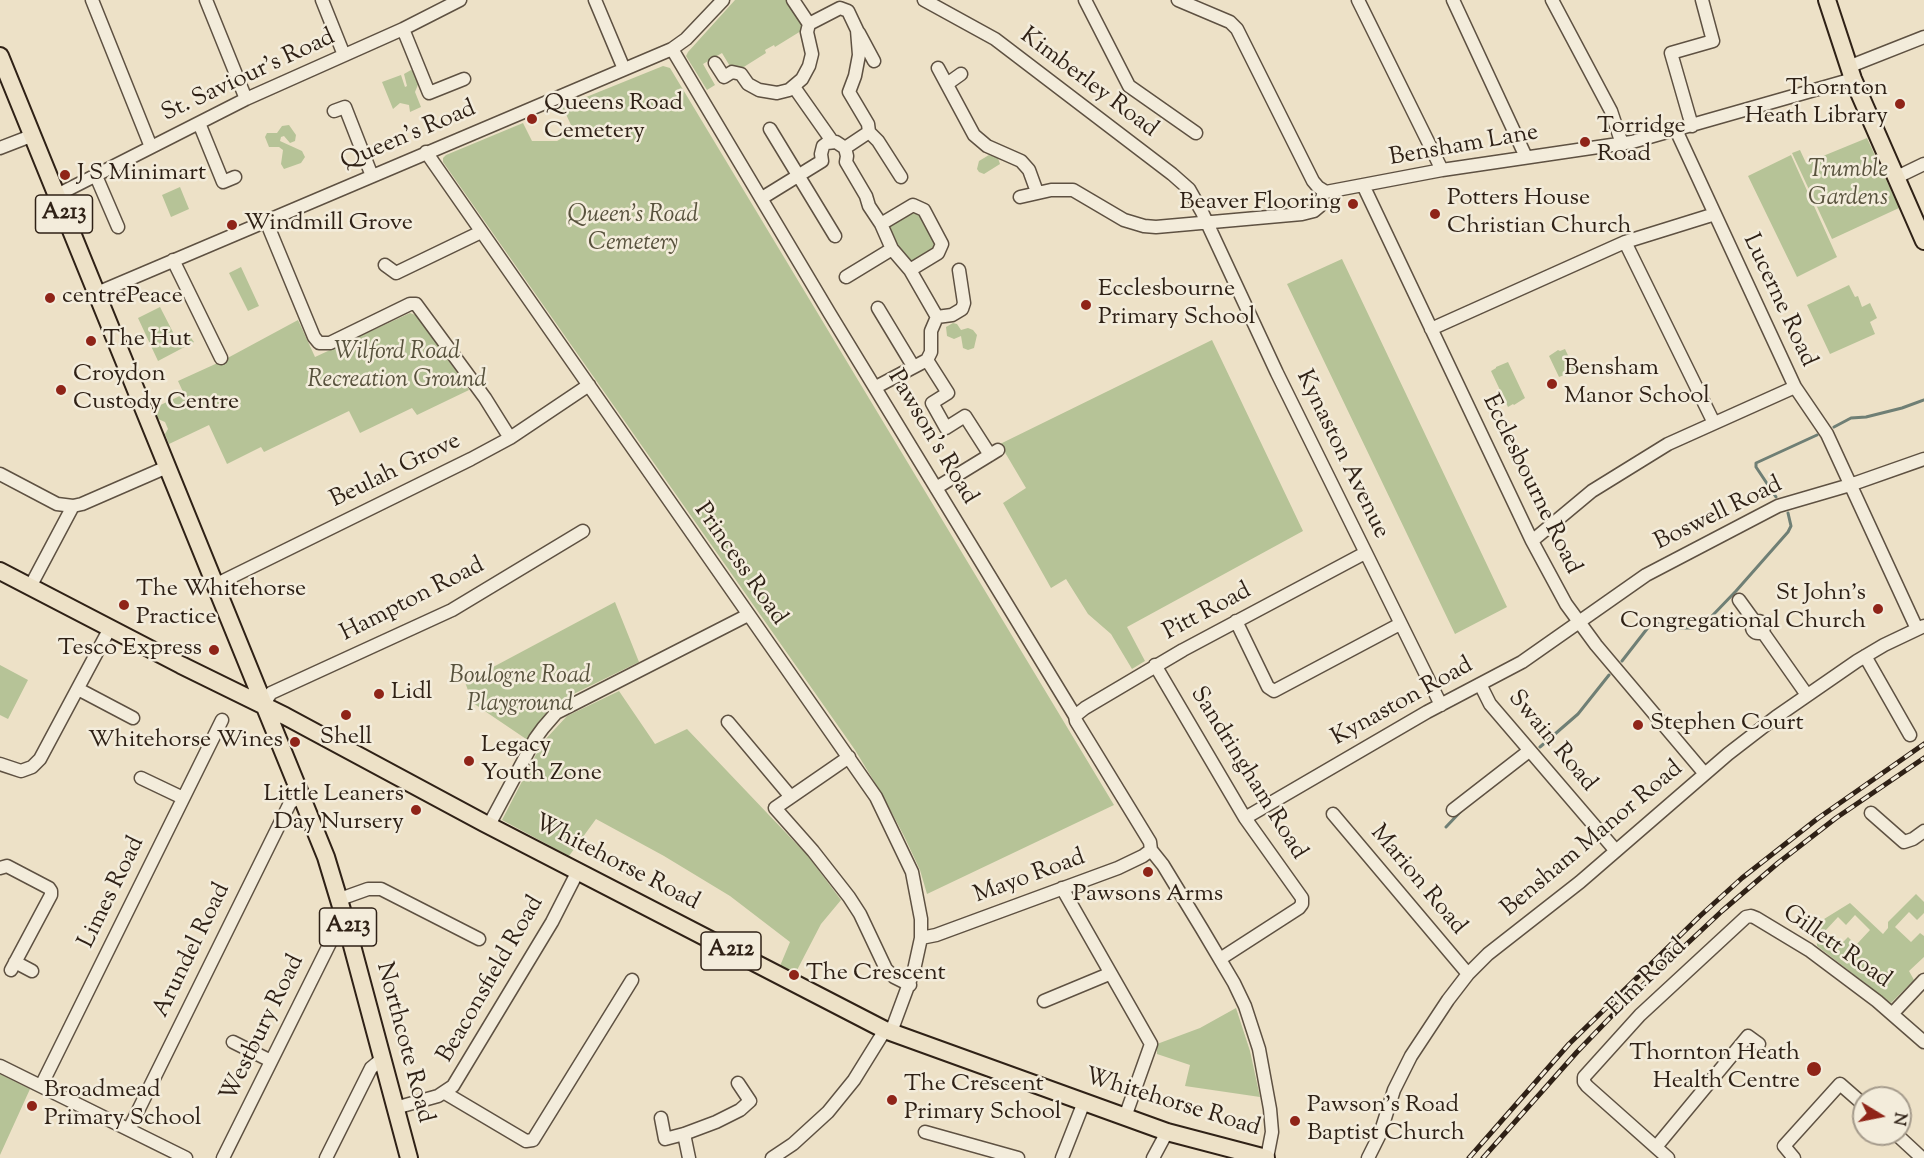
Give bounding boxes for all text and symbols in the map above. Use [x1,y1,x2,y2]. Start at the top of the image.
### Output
street label: Kimberley Road [1013,23,1163,145]
street label: St. Saviour's Road [158,24,340,130]
place label: Thornton Heath Library [1745,76,1888,132]
place label: Queens Road Cemetery [544,91,683,147]
street label: Queen's Road [337,96,481,178]
marker: Thornton Heath Library [1893,97,1907,111]
marker: Queens Road Cemetery [525,112,539,126]
place label: Torridge Road [1597,114,1686,170]
street label: Bensham Lane [1387,120,1541,174]
marker: Torridge Road [1578,135,1592,149]
park label: Trumble Gardens [1808,158,1888,214]
place label: J S Minimart [77,161,206,189]
marker: J S Minimart [58,168,72,182]
place label: Potters House Christian Church [1447,186,1632,242]
place label: Beaver Flooring [1179,190,1341,218]
road number: A213 [36,195,92,233]
marker: Beaver Flooring [1346,197,1360,211]
park label: Queen's Road Cemetery [568,203,698,259]
marker: Potters House Christian Church [1428,207,1442,221]
place label: Windmill Grove [244,211,413,239]
marker: Windmill Grove [225,218,239,232]
street label: Lucerne Road [1735,230,1821,372]
place label: Ecclesbourne Primary School [1098,277,1255,333]
place label: centrePeace [62,284,183,312]
marker: centrePeace [43,291,57,305]
marker: Ecclesbourne Primary School [1079,298,1093,312]
place label: The Hut [103,327,191,355]
marker: The Hut [84,334,98,348]
park label: Wilford Road Recreation Ground [308,340,486,396]
place label: Bensham Manor School [1564,356,1710,412]
place label: Croydon Custody Centre [73,362,239,418]
street label: Pawson's Road [880,365,982,511]
street label: Kynaston Avenue [1288,366,1394,544]
marker: Bensham Manor School [1545,377,1559,391]
marker: Croydon Custody Centre [54,383,68,397]
street label: Ecclesbourne Road [1474,391,1586,579]
street label: Beulah Grove [326,428,466,516]
street label: Boswell Road [1650,472,1788,558]
street label: Princess Road [686,498,792,632]
street label: Hampton Road [336,552,490,650]
place label: The Whitehorse Practice [136,577,306,633]
street label: Pitt Road [1159,578,1257,648]
place label: St John's Congregational Church [1620,581,1866,637]
marker: The Whitehorse Practice [117,598,131,612]
marker: St John's Congregational Church [1871,602,1885,616]
place label: Tesco Express [58,636,202,664]
marker: Tesco Express [207,643,221,657]
street label: Kynaston Road [1327,652,1479,754]
park label: Boulogne Road Playground [449,664,591,720]
place label: Lidl [391,680,432,708]
street label: Sandringham Road [1182,682,1312,866]
street label: Swain Road [1500,685,1602,799]
marker: Lidl [372,687,386,701]
marker: Shell [339,708,353,722]
place label: Stephen Court [1650,711,1804,739]
marker: Stephen Court [1631,718,1645,732]
place label: Shell [320,725,372,753]
place label: Whitehorse Wines [88,728,283,756]
place label: Legacy Youth Zone [481,733,602,789]
marker: Whitehorse Wines [288,735,302,749]
marker: Legacy Youth Zone [462,754,476,768]
street label: Bensham Manor Road [1496,756,1690,924]
place label: Little Leaners Day Nursery [263,782,404,838]
marker: Little Leaners Day Nursery [409,803,423,817]
street label: Whitehorse Road [528,810,704,918]
street label: Marion Road [1363,820,1471,942]
street label: Limes Road [74,833,152,953]
street label: Mayo Road [970,845,1090,911]
marker: Pawsons Arms [1141,865,1155,879]
street label: Arundel Road [148,879,238,1023]
place label: Pawsons Arms [1073,882,1223,910]
street label: Beaconsfield Road [433,891,551,1069]
street label: Gillett Road [1776,900,1896,996]
road number: A213 [320,908,376,946]
road number: A212 [701,932,761,970]
street label: Elm Road [1602,934,1694,1024]
street label: Westbury Road [216,951,312,1107]
street label: Northcote Road [368,959,438,1127]
place label: The Crescent [806,961,946,989]
marker: The Crescent [787,968,801,982]
place label: Thornton Heath Health Centre [1629,1041,1800,1097]
marker: Thornton Heath Health Centre [1805,1060,1823,1078]
street label: Whitehorse Road [1081,1064,1263,1144]
place label: The Crescent Primary School [904,1072,1061,1128]
place label: Broadmead Primary School [44,1078,201,1134]
north arrow [1852,1086,1912,1146]
marker: The Crescent Primary School [885,1093,899,1107]
place label: Pawson's Road Baptist Church [1307,1093,1465,1149]
marker: Broadmead Primary School [25,1099,39,1113]
text: N [1886,1111,1911,1127]
marker: Pawson's Road Baptist Church [1288,1114,1302,1128]

